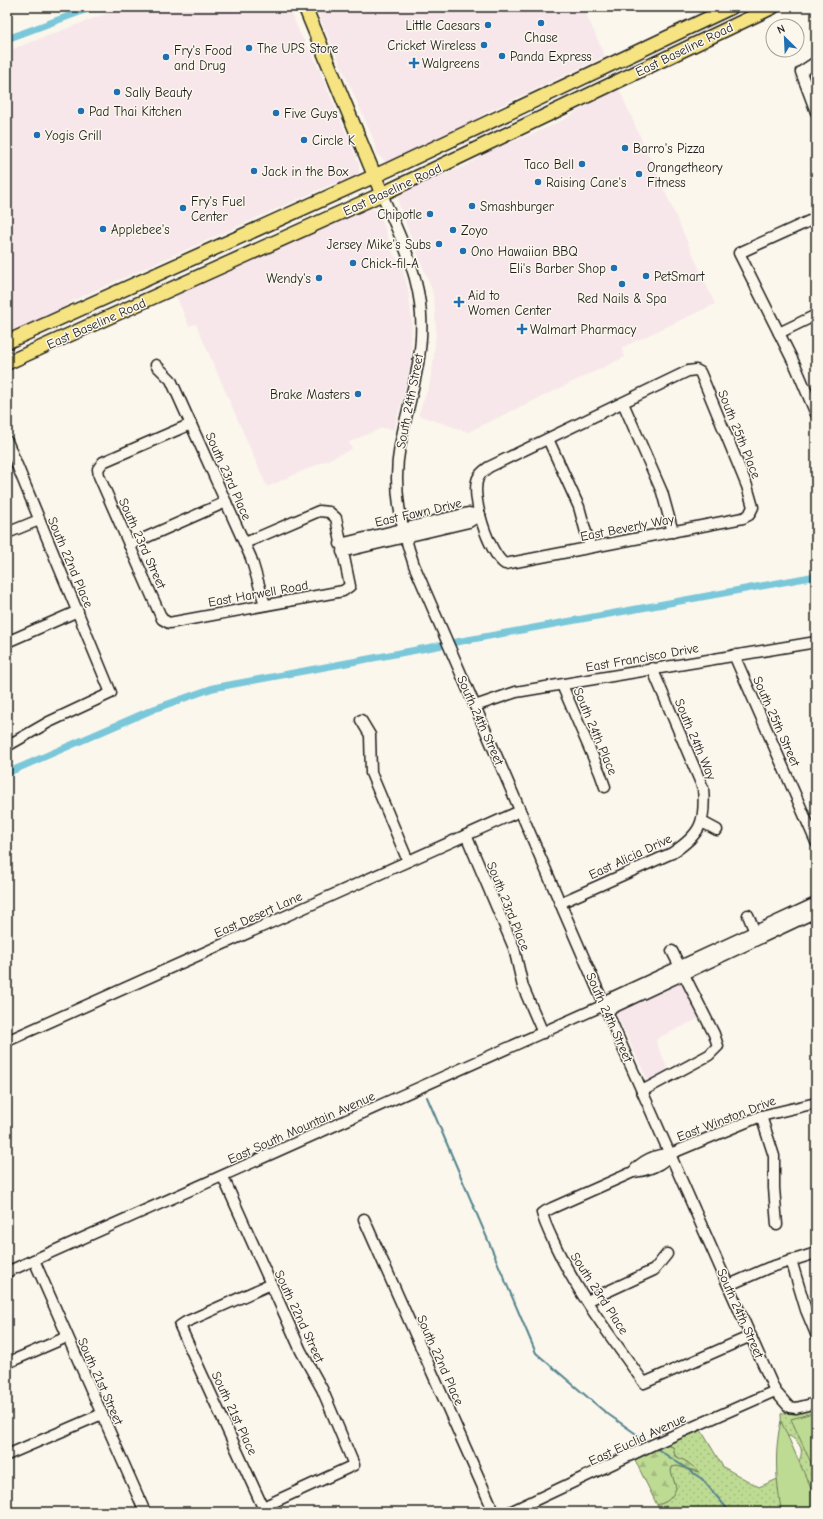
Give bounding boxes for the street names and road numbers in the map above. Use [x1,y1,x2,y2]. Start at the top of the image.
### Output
street label: East Baseline Road [633,19,735,80]
street label: East Baseline Road [341,160,444,219]
street label: East Baseline Road [44,295,148,352]
street label: South 24th Street [393,351,426,450]
street label: South 25th Place [715,388,764,481]
street label: South 23rd Place [202,430,255,523]
street label: East Fawn Drive [373,495,464,530]
street label: South 23rd Street [116,496,170,592]
street label: East Beverly Way [579,511,676,544]
street label: South 22nd Place [45,514,97,610]
street label: East Harwell Road [207,577,309,610]
street label: East Francisco Drive [584,640,700,675]
street label: South 24th Street [454,673,508,768]
street label: South 25th Street [750,674,804,770]
street label: South 24th Place [570,685,621,778]
street label: South 24th Way [672,696,719,782]
street label: East Alicia Drive [586,831,674,882]
street label: South 23rd Place [484,859,533,953]
street label: East Desert Lane [212,888,305,941]
street label: South 24th Street [583,970,637,1065]
street label: East South Mountain Avenue [225,1088,378,1167]
street label: East Winston Drive [675,1093,778,1144]
street label: South 23rd Place [567,1249,632,1337]
street label: South 24th Street [714,1266,768,1361]
street label: South 22nd Street [272,1268,328,1366]
street label: South 22nd Place [414,1313,467,1408]
street label: South 21st Street [75,1335,127,1428]
street label: South 21st Place [209,1369,261,1458]
street label: East Euclid Avenue [586,1410,689,1469]

